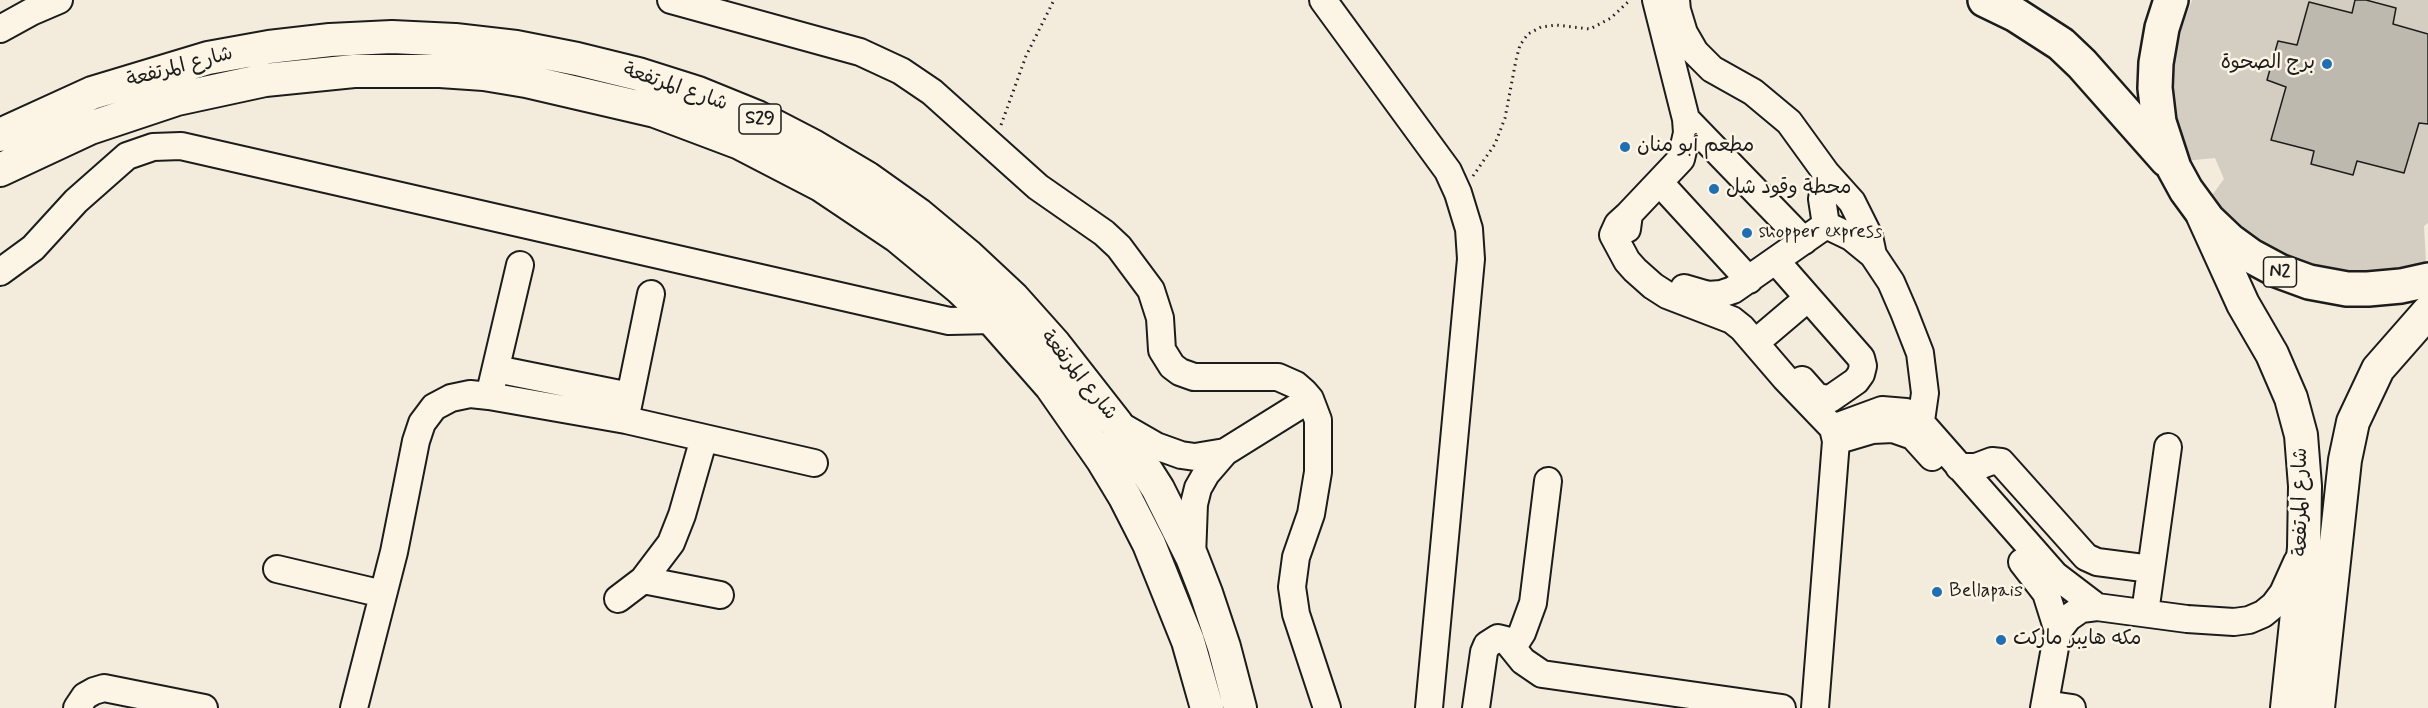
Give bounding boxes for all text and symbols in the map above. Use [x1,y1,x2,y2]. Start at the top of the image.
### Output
street label: شارع المرتفعة [124,42,236,94]
place label: برج الصحوة [2221,52,2315,76]
marker: برج الصحوة [2320,57,2334,71]
street label: شارع المرتفعة [620,59,730,117]
road number: S29 [739,104,781,134]
place label: مطعم أبو منان [1637,135,1754,159]
marker: مطعم أبو منان [1618,140,1632,154]
place label: محطة وقود شل [1726,177,1851,201]
marker: محطة وقود شل [1707,182,1721,196]
place label: shopper express [1759,221,1883,245]
marker: shopper express [1740,226,1754,240]
road number: N2 [2264,257,2296,287]
street label: شارع المرتفعة [1034,326,1122,426]
street label: شارع المرتفعة [2290,448,2314,556]
place label: Bellapais [1949,580,2023,604]
marker: Bellapais [1930,585,1944,599]
place label: مكه هايبر ماركت [2013,628,2141,652]
marker: مكه هايبر ماركت [1994,633,2008,647]

